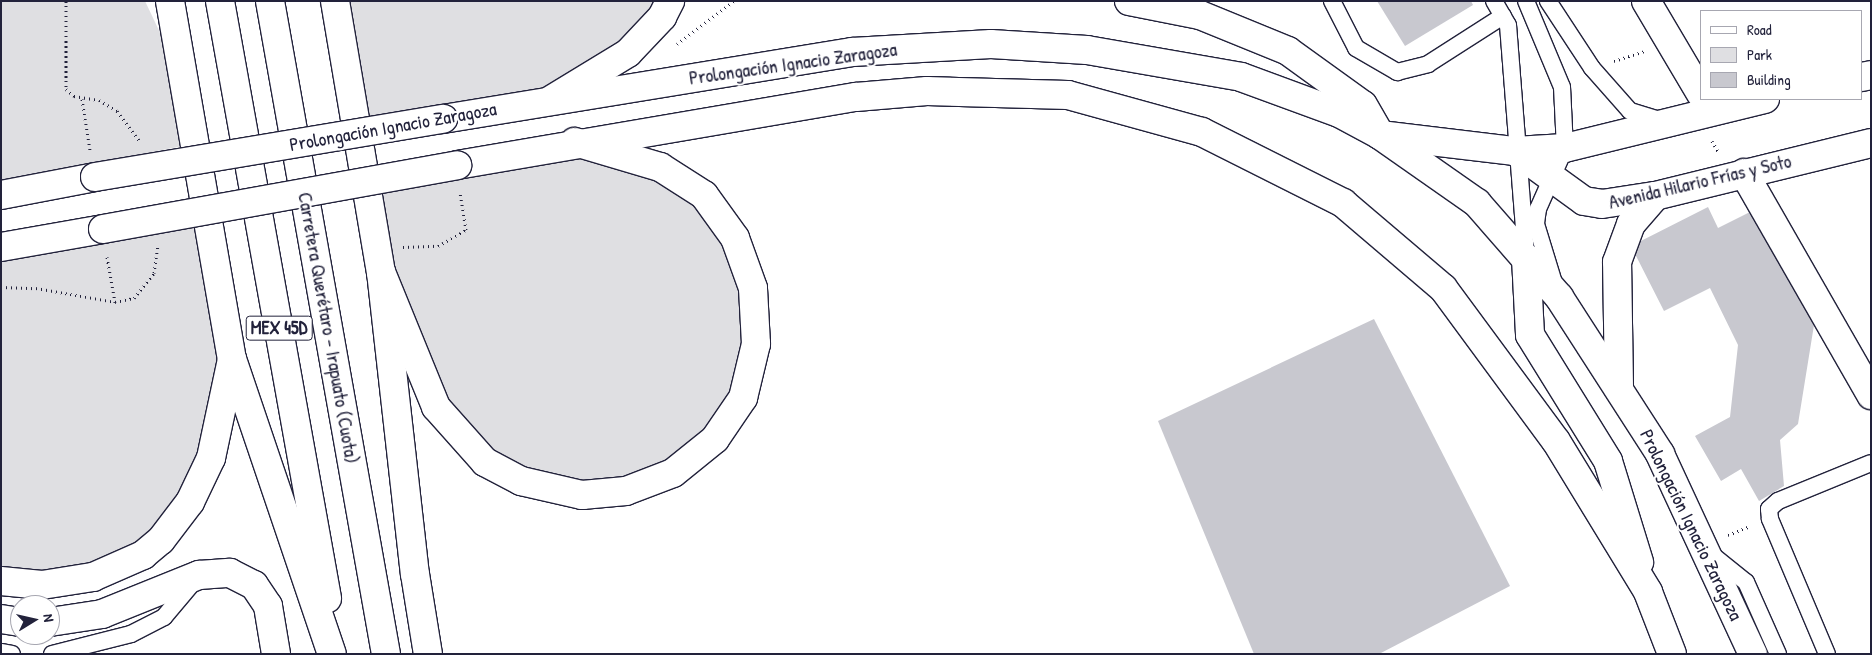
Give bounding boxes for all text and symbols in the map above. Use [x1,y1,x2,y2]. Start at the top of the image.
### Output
legend [1700,10,1862,100]
text: Road [1747,19,1772,40]
street label: Prolongación Ignacio Zaragoza [688,38,898,90]
text: Park [1747,44,1772,65]
text: Building [1747,69,1791,90]
street label: Prolongación Ignacio Zaragoza [288,98,498,156]
street label: Avenida Hilario Frías y Soto [1607,150,1793,214]
street label: Carretera Querétaro - Irapuato (Cuota) [293,191,363,465]
road number: MEX 45D [245,312,313,343]
street label: Prolongación Ignacio Zaragoza [1635,426,1747,624]
north arrow [10,595,60,645]
text: N [39,613,59,623]

